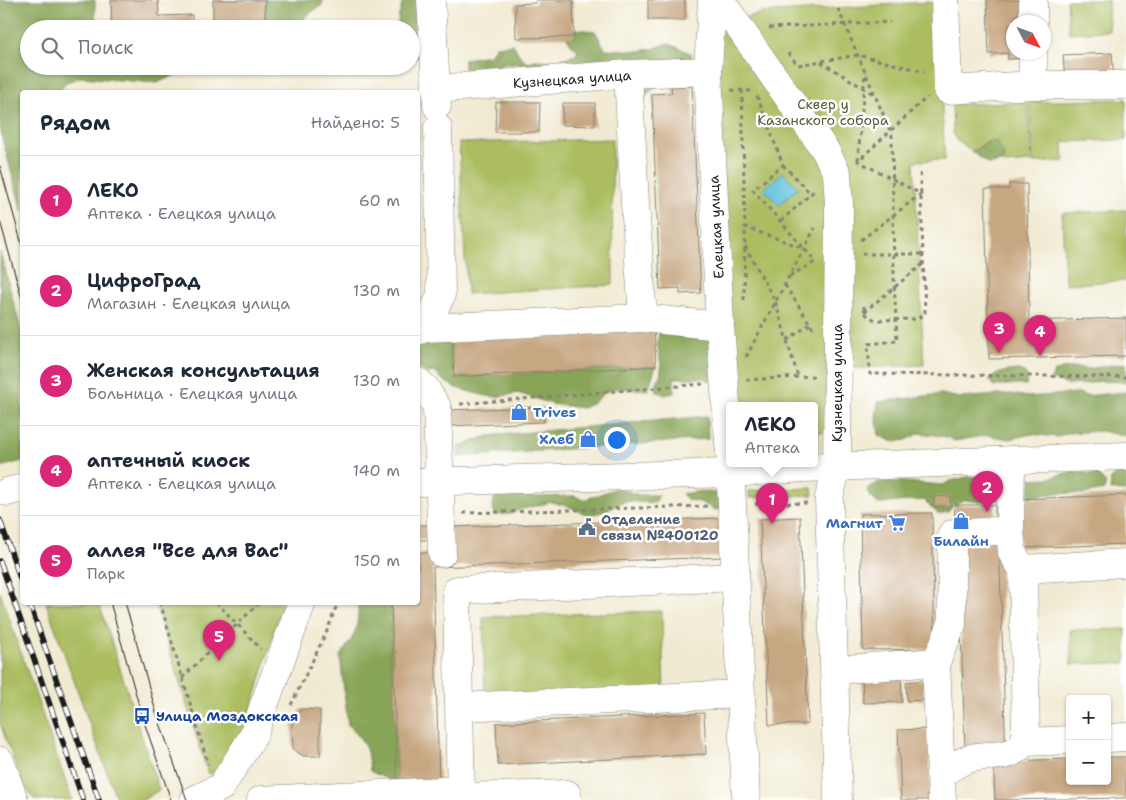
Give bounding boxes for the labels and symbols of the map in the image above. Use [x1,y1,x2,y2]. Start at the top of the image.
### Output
north arrow [1006,15,1051,60]
street label: Кузнецкая улица [512,66,632,92]
park label: Сквер у Казанского собора [757,95,889,129]
street label: Елецкая улица [704,175,728,279]
pin: 3 [983,312,1015,353]
pin: 4 [1024,315,1056,356]
street label: Кузнецкая улица [828,323,846,442]
shop icon: Trives [509,402,529,422]
place label: Trives [533,403,576,421]
your location [604,427,630,453]
shop icon: Хлеб [578,429,598,449]
place label: Хлеб [539,430,574,448]
pin: 2 [971,471,1003,512]
pin: 1 [756,483,788,524]
place label: Отделение связи №400120 [601,510,719,544]
shop icon: Билайн [951,511,971,531]
supermarket icon: Магнит [887,513,907,533]
place label: Магнит [826,514,884,532]
public building icon: Отделение связи №400120 [577,517,597,537]
place label: Билайн [933,532,989,550]
pin: 5 [203,620,235,661]
bus stop icon: Улица Моздокская [132,706,152,726]
place label: Улица Моздокская [156,707,298,725]

